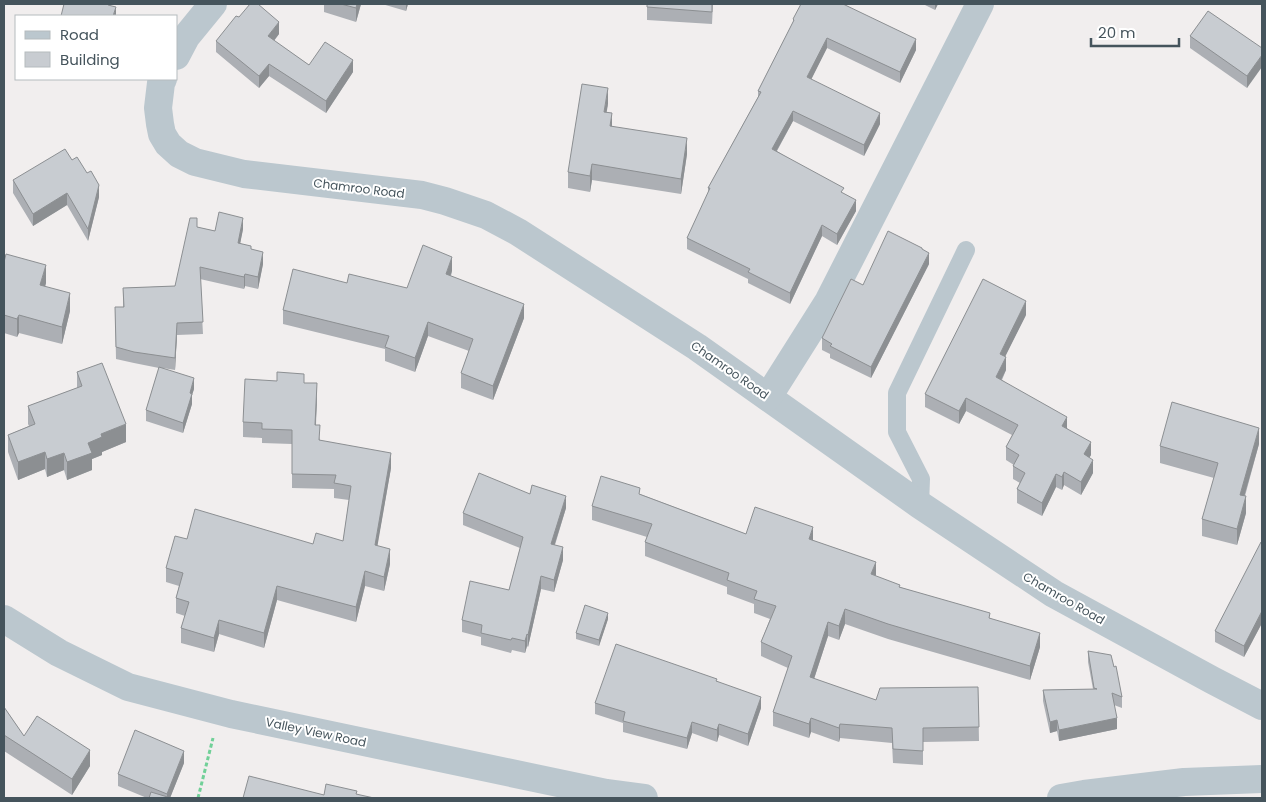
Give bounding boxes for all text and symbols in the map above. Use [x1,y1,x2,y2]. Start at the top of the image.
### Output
legend [15,15,178,80]
scale bar [1091,15,1178,47]
text: 20 m [1098,22,1136,43]
text: Road [60,24,99,45]
text: Building [60,49,120,70]
street label: Chamroo Road [312,174,406,202]
street label: Chamroo Road [688,337,772,403]
street label: Chamroo Road [1020,568,1108,628]
street label: Valley View Road [264,713,368,751]

